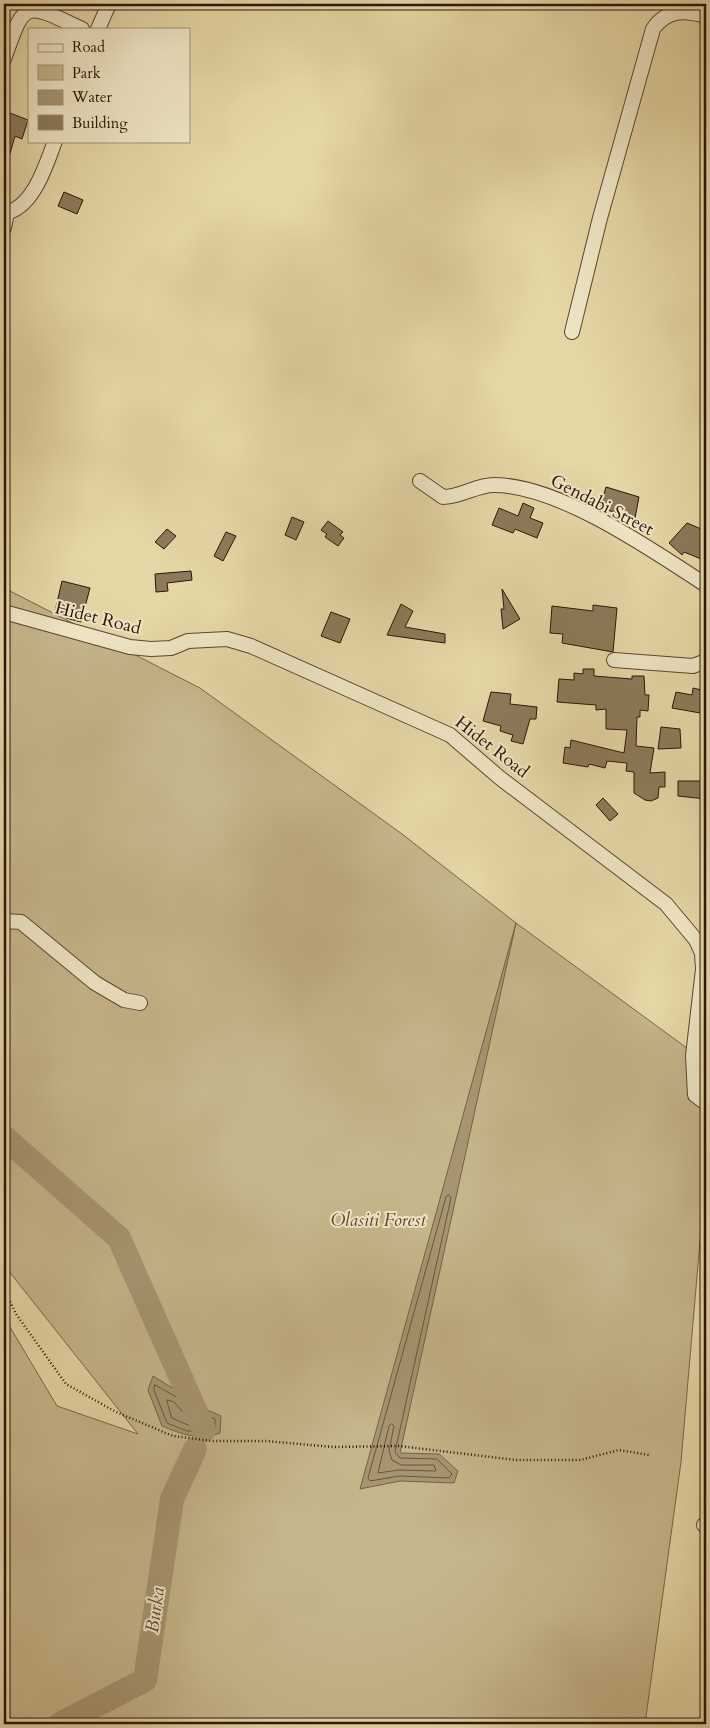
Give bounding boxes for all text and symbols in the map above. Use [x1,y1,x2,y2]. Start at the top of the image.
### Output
legend [28,28,190,142]
text: Road [72,37,105,57]
text: Park [72,63,101,83]
text: Water [71,87,113,107]
text: Building [72,113,128,133]
street label: Gendabi Street [546,468,658,542]
street label: Hidet Road [52,595,144,641]
street label: Hidet Road [450,710,535,784]
park label: Olasiti Forest [330,1208,426,1233]
water label: Burka [139,1585,171,1635]

